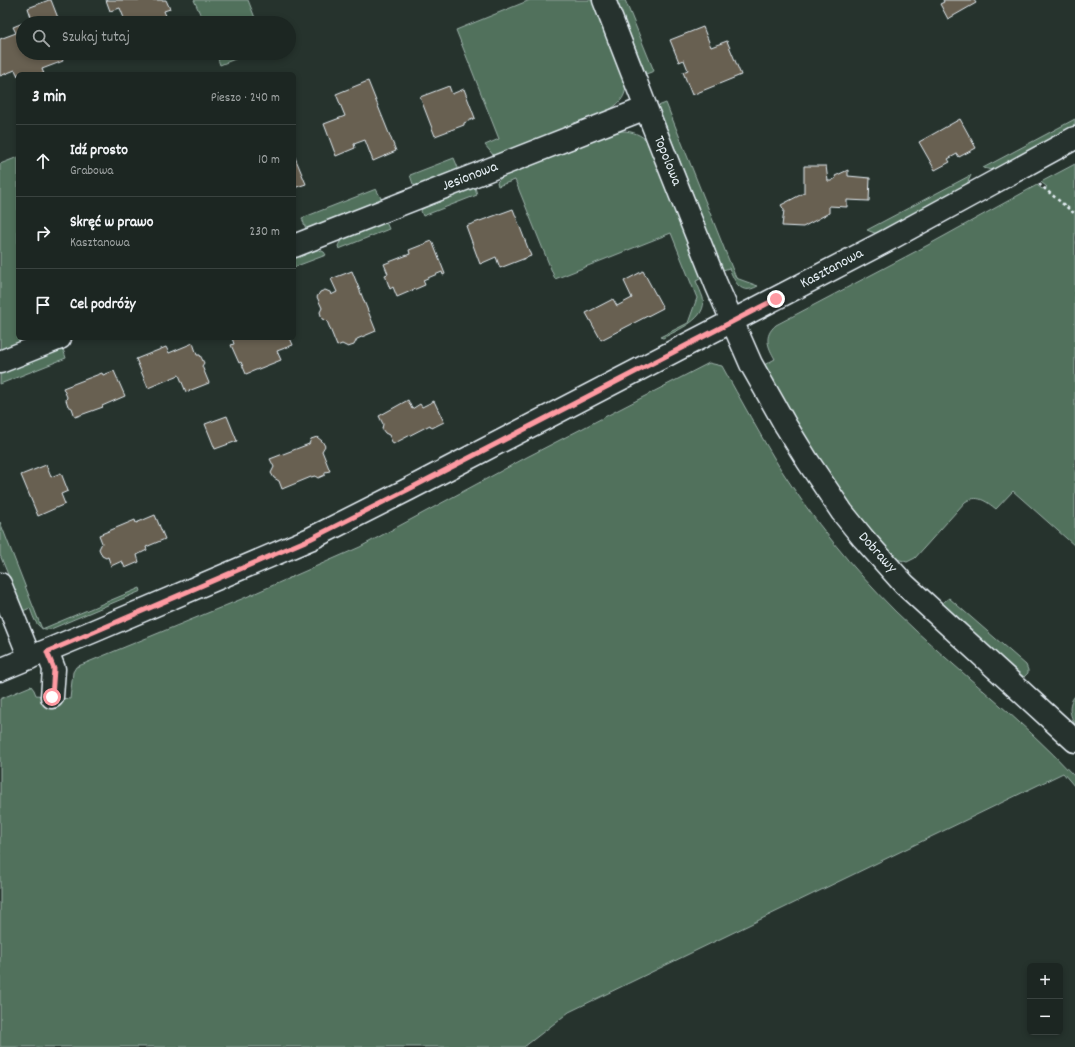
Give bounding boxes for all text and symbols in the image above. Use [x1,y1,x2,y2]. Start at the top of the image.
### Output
search box [16,16,296,60]
icon: search [30,27,52,49]
text: Szukaj tutaj [62,27,130,49]
text: 3 min [32,86,66,110]
text: Pieszo · 240 m [211,89,280,108]
street label: Topolowa [647,133,687,190]
text: Idź prosto [70,140,128,162]
icon: ahead [32,150,54,172]
text: 10 m [258,151,280,170]
street label: Jesionowa [439,156,502,198]
text: Grabowa [70,162,113,181]
text: Skręć w prawo [70,212,153,234]
icon: right [32,222,54,244]
text: 230 m [250,223,280,242]
text: Kasztanowa [70,234,130,253]
street label: Kasztanowa [796,243,868,295]
route end [767,290,785,308]
icon: arrive [32,294,54,316]
text: Cel podróży [70,294,136,316]
street label: Dobrawy [852,527,902,579]
route start [43,688,61,706]
map controls [1027,963,1063,1035]
button: + [1027,963,1063,999]
button: − [1027,999,1063,1035]

